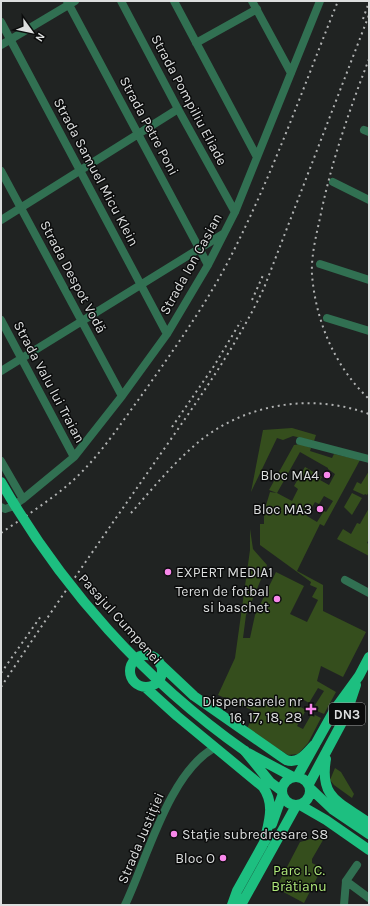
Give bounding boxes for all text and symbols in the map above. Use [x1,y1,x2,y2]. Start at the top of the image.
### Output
north arrow [12,12,52,52]
text: N [32,30,48,44]
street label: Strada Pompiliu Eliade [147,32,231,168]
street label: Strada Petre Poni [116,74,182,178]
street label: Strada Samuel Micu Klein [50,95,142,249]
street label: Strada Ion Casian [156,210,226,318]
street label: Strada Despot Vodă [36,218,110,336]
street label: Strada Valu lui Traian [10,318,88,446]
place label: Bloc MA4 [260,467,319,484]
marker: Bloc MA4 [322,470,332,480]
place label: Bloc MA3 [253,501,312,518]
marker: Bloc MA3 [315,504,325,514]
place label: EXPERT MEDIA1 [176,564,273,581]
marker: EXPERT MEDIA1 [163,567,173,577]
street label: Pasajul Cumpenei [75,570,165,668]
place label: Teren de fotbal si baschet [175,583,269,616]
marker: Teren de fotbal si baschet [272,594,282,604]
place label: Dispensarele nr 16, 17, 18, 28 [202,693,303,726]
marker: Dispensarele nr 16, 17, 18, 28 [305,703,317,715]
road number: DN3 [329,703,365,725]
street label: Strada Justiției [114,790,168,886]
place label: Stație subredresare S8 [182,826,328,843]
marker: Stație subredresare S8 [169,829,179,839]
place label: Bloc O [175,850,215,867]
marker: Bloc O [218,853,228,863]
park label: Parc I. C. Brătianu [271,862,327,895]

